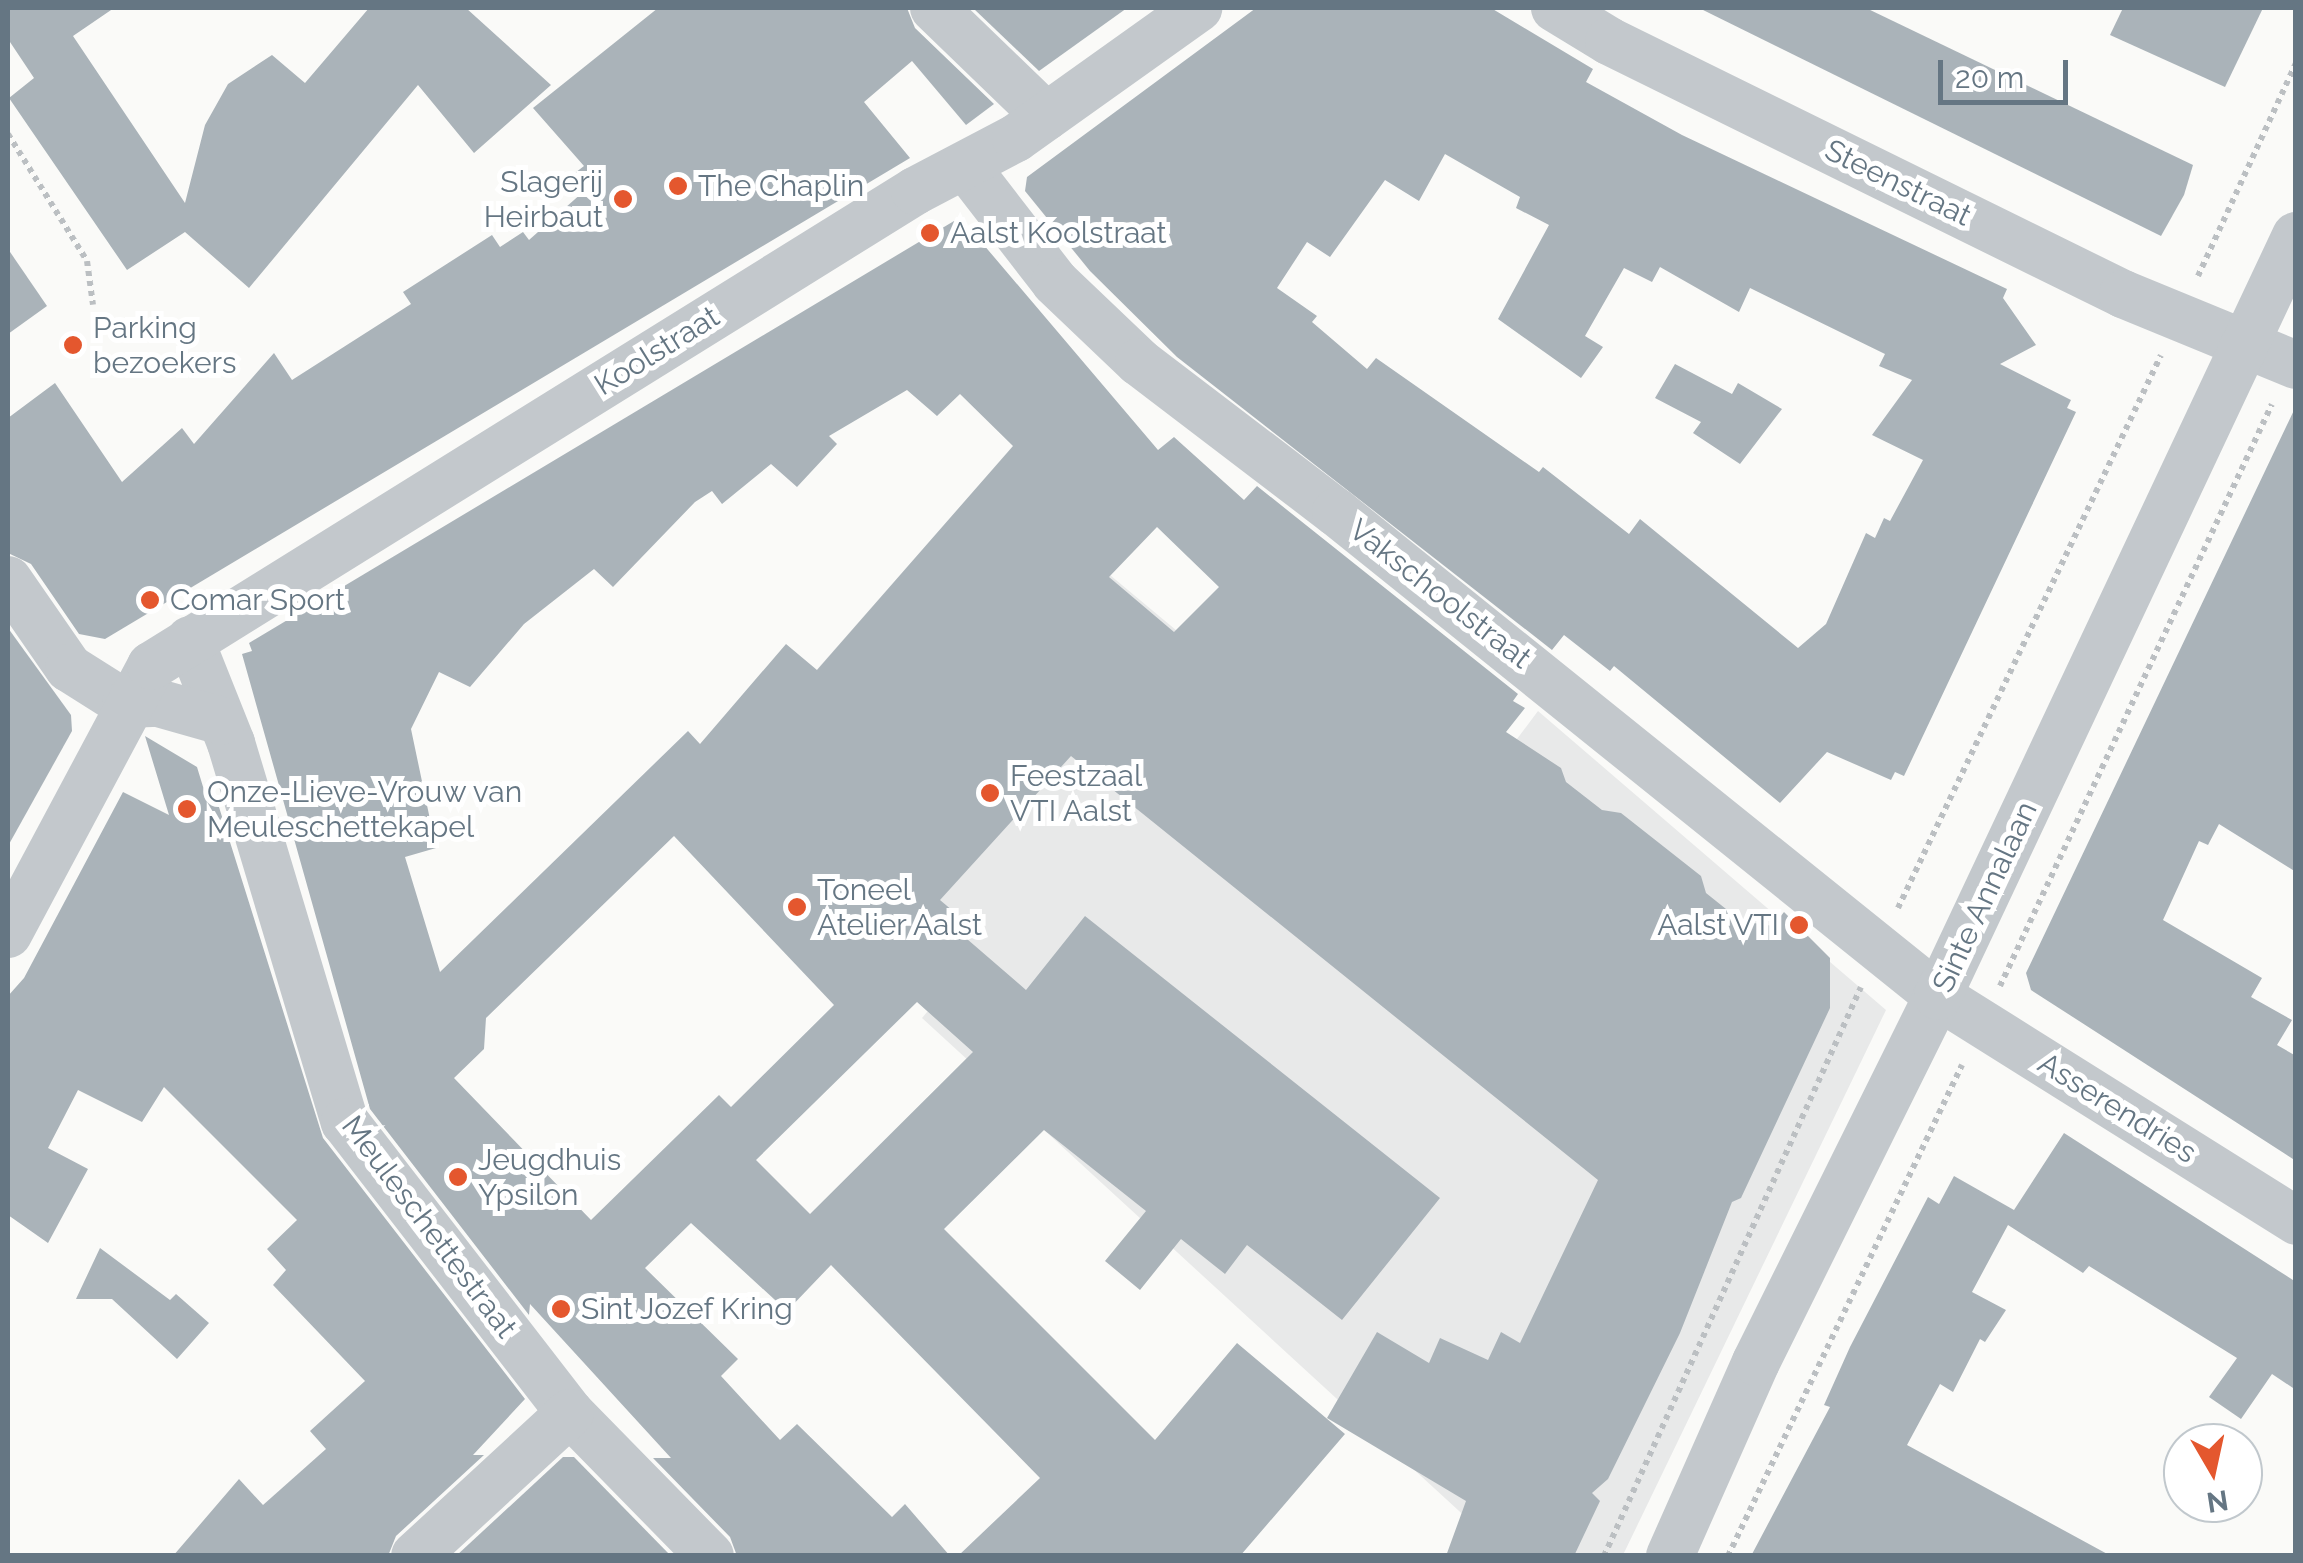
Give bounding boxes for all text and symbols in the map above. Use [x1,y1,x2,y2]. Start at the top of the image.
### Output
scale bar [1943,40,2073,102]
text: 20 m [1955,60,2024,95]
street label: Steenstraat [1819,132,1977,234]
place label: Slagerij Heirbaut [484,164,603,234]
place label: The Chaplin [698,168,864,204]
marker: The Chaplin [667,175,689,197]
marker: Slagerij Heirbaut [612,188,634,210]
place label: Aalst Koolstraat [950,215,1167,251]
marker: Aalst Koolstraat [919,222,941,244]
street label: Koolstraat [588,299,726,403]
place label: Parking bezoekers [93,310,237,380]
marker: Parking bezoekers [62,334,84,356]
street label: Vakschoolstraat [1342,512,1538,676]
place label: Comar Sport [170,582,346,618]
marker: Comar Sport [139,589,161,611]
place label: Feestzaal VTI Aalst [1010,758,1142,828]
place label: Onze-Lieve-Vrouw van Meuleschettekapel [207,774,524,844]
marker: Feestzaal VTI Aalst [979,782,1001,804]
street label: Sinte Annalaan [1925,796,2045,998]
marker: Onze-Lieve-Vrouw van Meuleschettekapel [176,798,198,820]
place label: Toneel Atelier Aalst [817,872,984,942]
marker: Toneel Atelier Aalst [786,896,808,918]
place label: Aalst VTI [1656,907,1779,943]
marker: Aalst VTI [1788,914,1810,936]
street label: Asserendries [2031,1045,2203,1171]
street label: Meuleschettestraat [334,1109,524,1345]
place label: Jeugdhuis Ypsilon [478,1142,621,1212]
marker: Jeugdhuis Ypsilon [447,1166,469,1188]
place label: Sint Jozef Kring [581,1291,794,1327]
marker: Sint Jozef Kring [550,1298,572,1320]
north arrow [2163,1423,2263,1523]
text: N [2204,1483,2231,1519]

